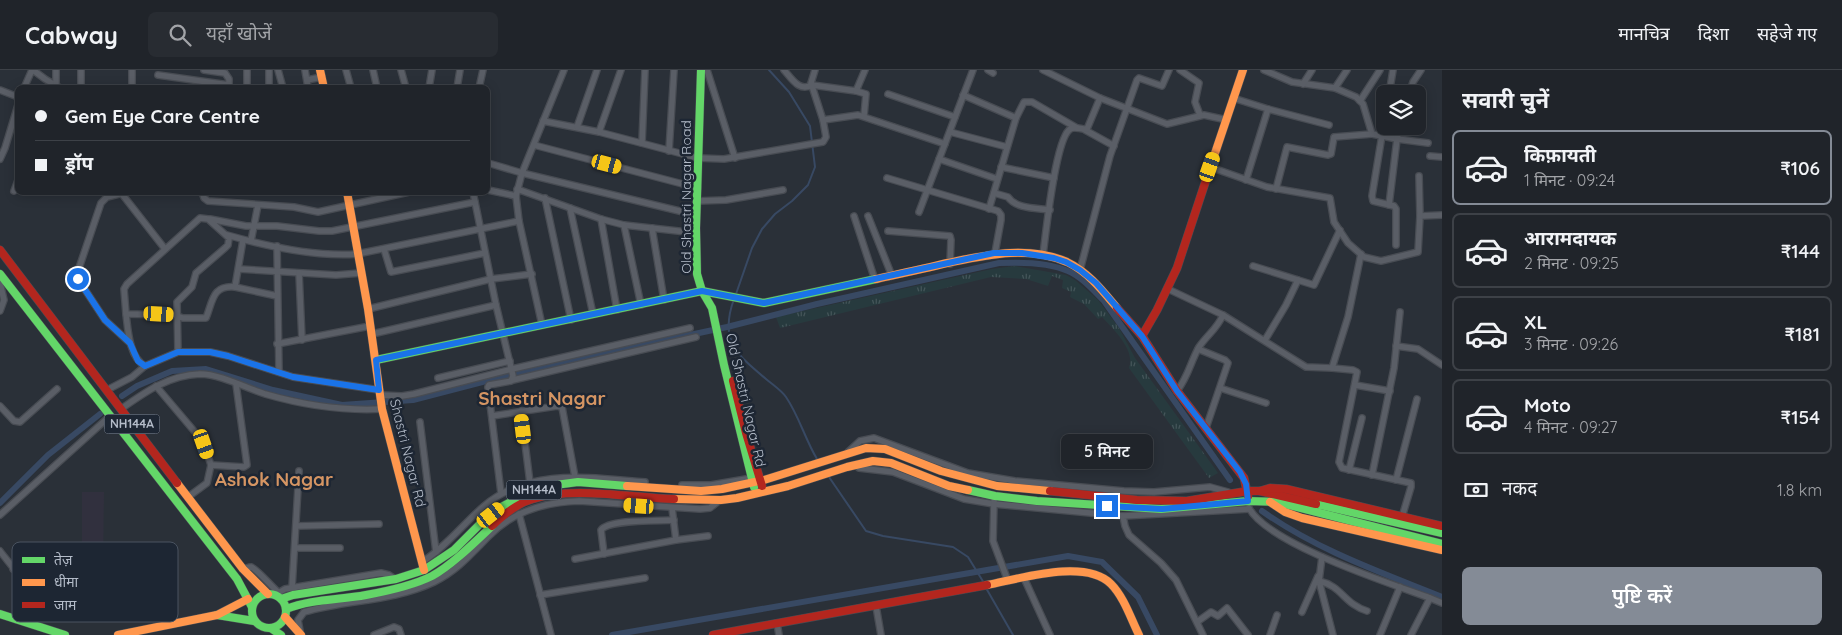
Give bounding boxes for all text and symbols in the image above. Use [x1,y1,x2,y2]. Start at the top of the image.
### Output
search box [148,12,498,57]
text: Cabway [25,20,118,50]
icon: search [166,21,194,49]
text: यहाँ खोजें [206,21,272,45]
text: मानचित्र [1618,22,1670,45]
text: दिशा [1698,22,1729,45]
text: सहेजे गए [1757,22,1817,45]
map controls [1376,85,1426,135]
button: layers [1376,85,1426,135]
text: सवारी चुनें [1462,86,1549,114]
text: Gem Eye Care Centre [65,104,260,128]
street label: Old Shastri Nagar Road [677,120,695,274]
text: किफ़ायती [1524,143,1596,167]
icon: car [1464,145,1509,190]
car [1198,150,1221,184]
text: ड्रॉप [65,151,93,175]
car [590,153,623,175]
text: ₹106 [1780,156,1820,180]
text: 1 मिनट · 09:24 [1524,170,1615,190]
text: आरामदायक [1524,226,1616,250]
icon: car [1464,228,1509,273]
text: ₹144 [1781,239,1820,263]
text: 2 मिनट · 09:25 [1524,253,1619,273]
route start [67,268,89,290]
car [143,306,174,322]
text: XL [1524,310,1547,334]
icon: car [1464,311,1509,356]
text: ₹181 [1784,322,1820,346]
street label: Old Shastri Nagar Rd [722,331,770,469]
text: 3 मिनट · 09:26 [1524,334,1618,354]
district label: Shastri Nagar [478,386,606,410]
text: Moto [1524,393,1571,417]
icon: car [1464,394,1509,439]
street label: Shastri Nagar Rd [386,397,430,509]
text: ₹154 [1781,405,1820,429]
car [513,413,532,445]
road number: NH144A [104,414,160,434]
text: 4 मिनट · 09:27 [1524,417,1618,437]
car [192,427,215,461]
callout: 5 मिनट [1061,434,1153,468]
text: 5 मिनट [1084,441,1130,461]
district label: Ashok Nagar [215,467,333,491]
icon: cash [1462,476,1490,504]
text: नकद [1502,476,1537,500]
road number: NH144A [506,480,562,500]
text: 1.8 km [1777,480,1822,500]
route end [1096,495,1118,517]
car [623,497,654,515]
car [474,500,507,530]
legend [12,542,178,622]
text: तेज़ [54,551,73,569]
button: पुष्टि करें [1462,567,1822,625]
text: धीमा [54,573,79,591]
text: जाम [54,596,77,614]

